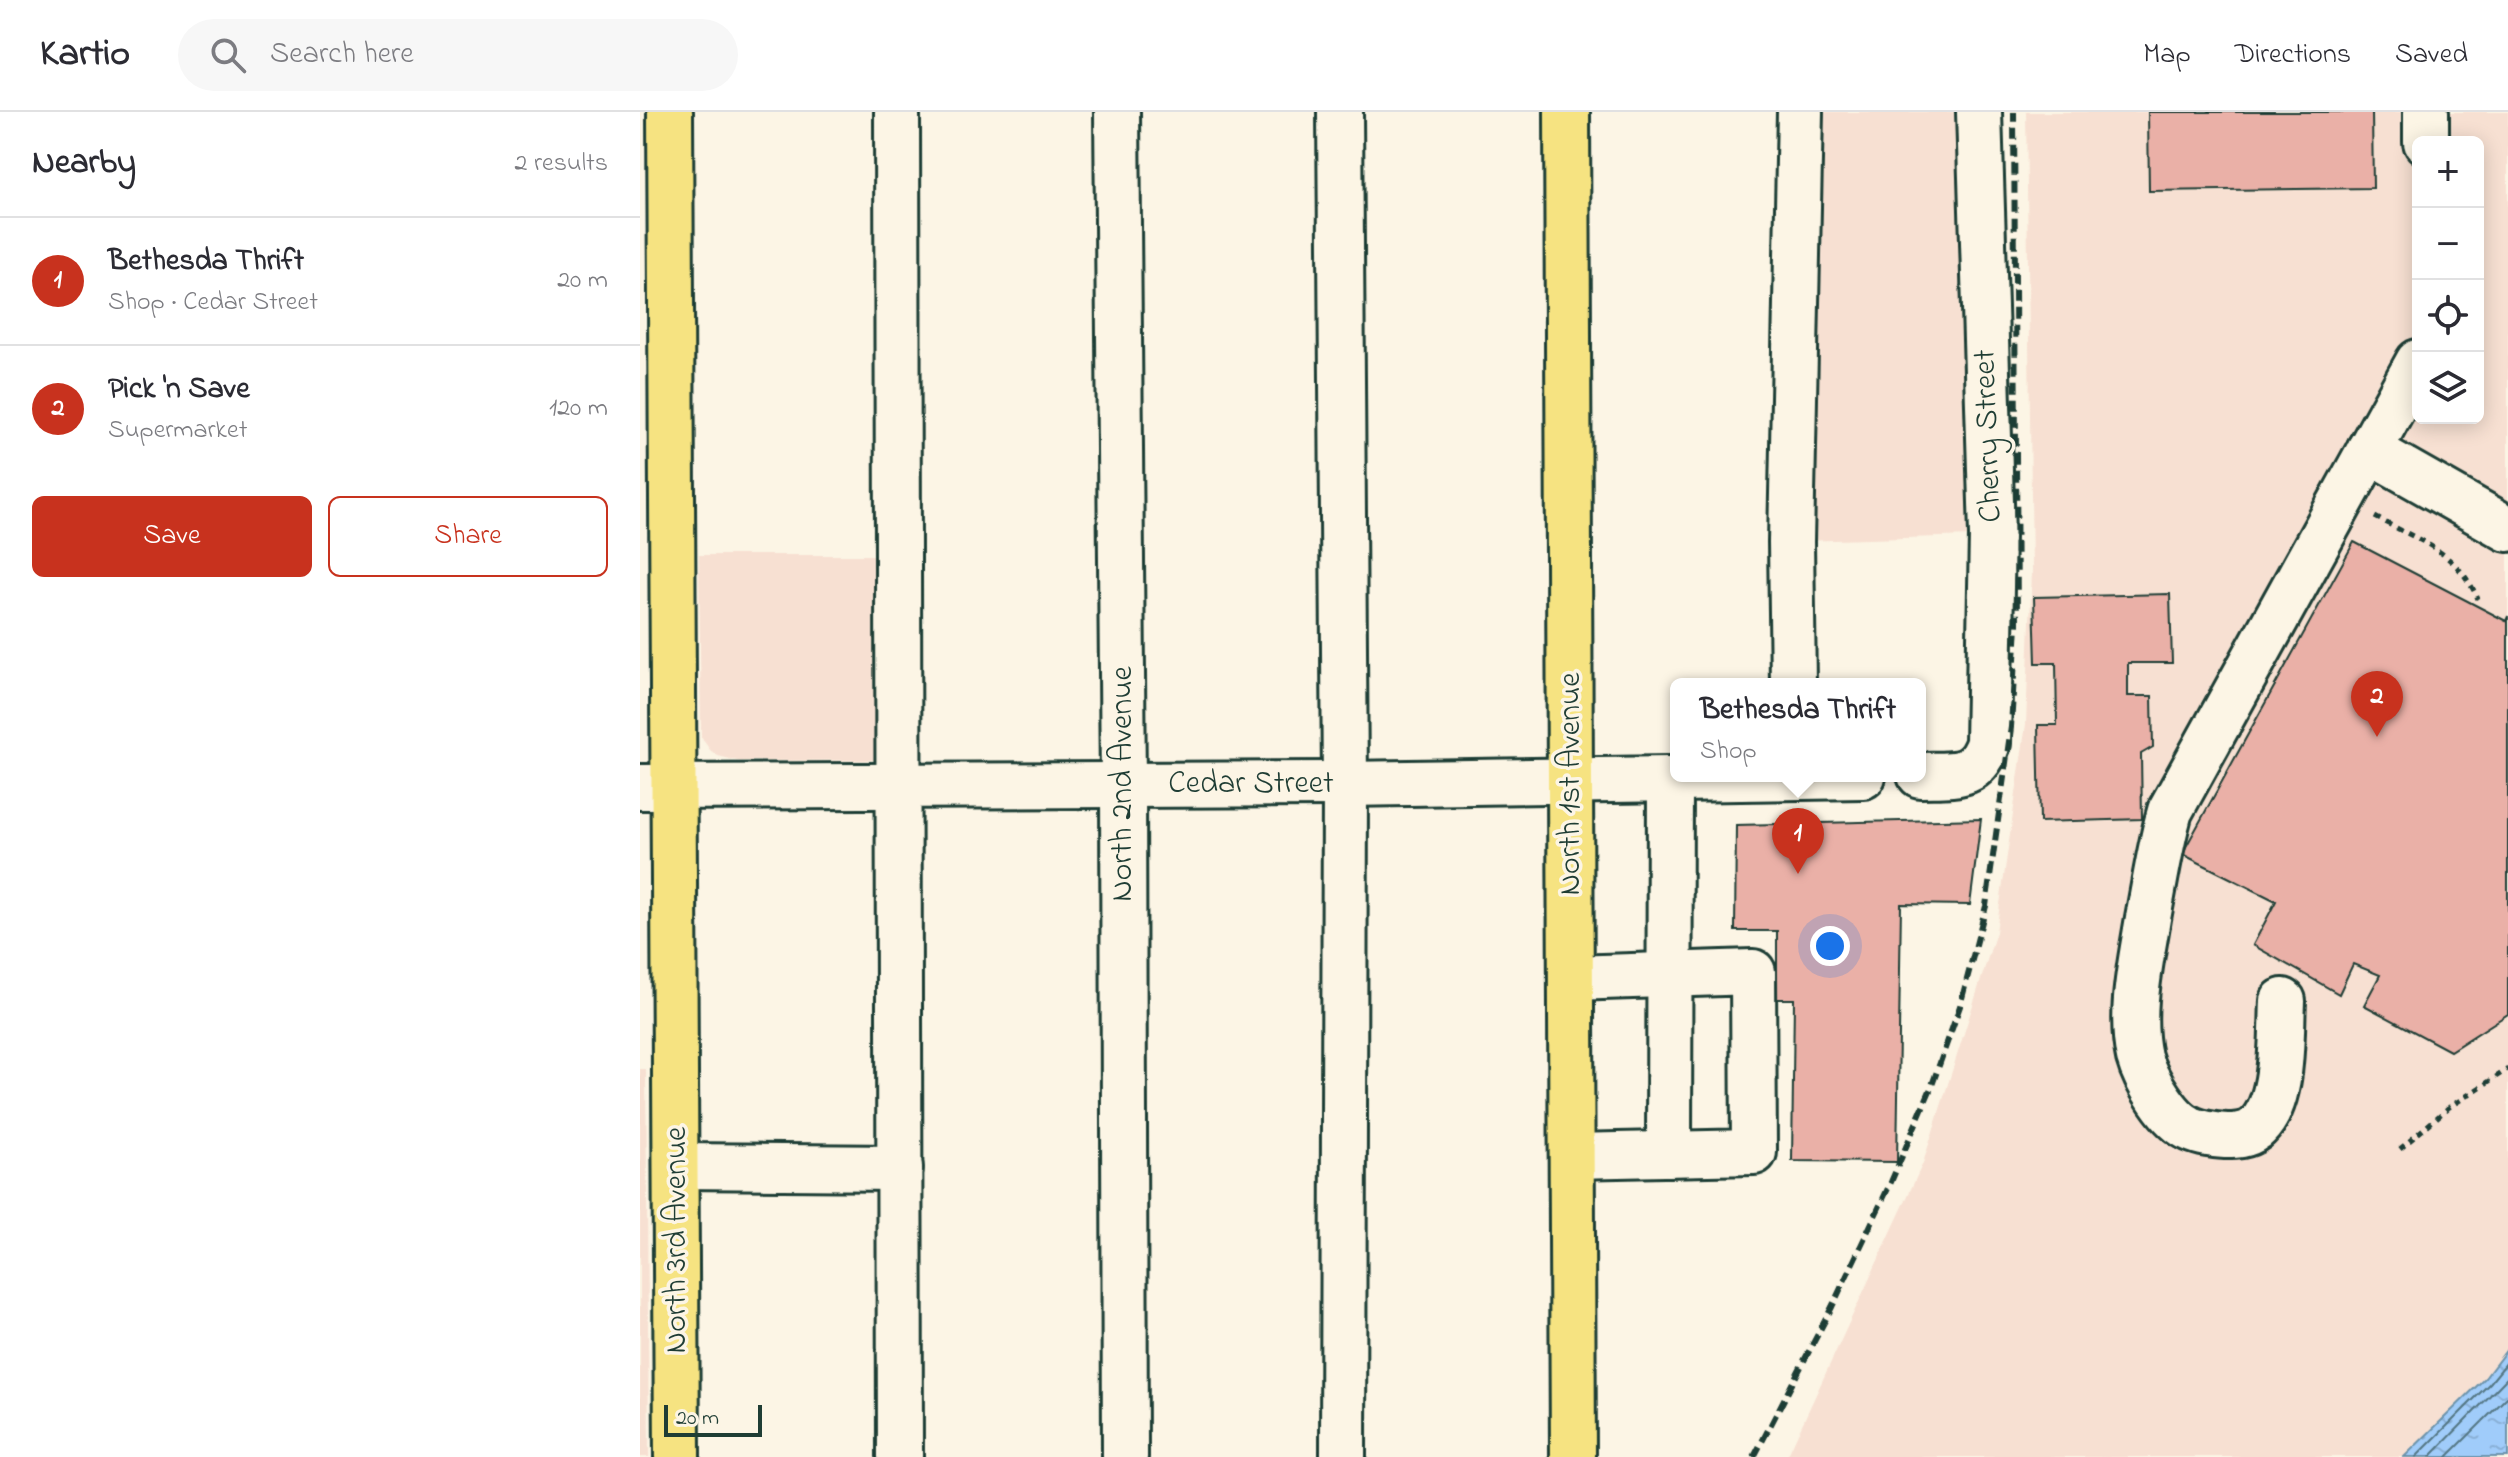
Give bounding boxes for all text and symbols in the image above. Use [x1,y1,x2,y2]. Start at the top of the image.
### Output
search box [178,19,738,91]
text: Kartio [40,27,130,83]
icon: search [206,33,250,77]
text: Search here [270,33,414,77]
text: Map [2143,35,2191,76]
text: Directions [2235,35,2351,76]
text: Saved [2395,35,2468,76]
map controls [2412,136,2484,424]
button: + [2412,136,2484,208]
text: Nearby [32,139,136,189]
text: 2 results [515,145,608,183]
button: − [2412,208,2484,280]
text: Bethesda Thrift [108,240,304,284]
text: 1 [54,262,62,300]
text: 20 m [557,262,608,300]
button: locate [2412,280,2484,352]
text: Shop · Cedar Street [108,284,318,322]
street label: Cherry Street [1962,348,2016,523]
button: layers [2412,352,2484,424]
text: Pick 'n Save [108,368,250,412]
text: 2 [52,390,64,428]
text: 120 m [549,390,608,428]
text: Supermarket [108,412,247,450]
button: Save [32,496,312,577]
button: Share [328,496,608,577]
street label: North 2nd Avenue [1100,666,1147,902]
pin: 2 [2351,671,2403,737]
street label: North 1st Avenue [1548,672,1595,896]
popup [1670,678,1926,782]
text: Bethesda Thrift [1700,689,1896,733]
text: Shop [1700,733,1757,771]
street label: Cedar Street [1168,761,1334,808]
pin: 1 [1772,808,1824,874]
your location [1810,926,1850,966]
street label: North 3rd Avenue [654,1126,701,1353]
scale bar [664,1401,762,1437]
text: 20 m [676,1403,719,1435]

